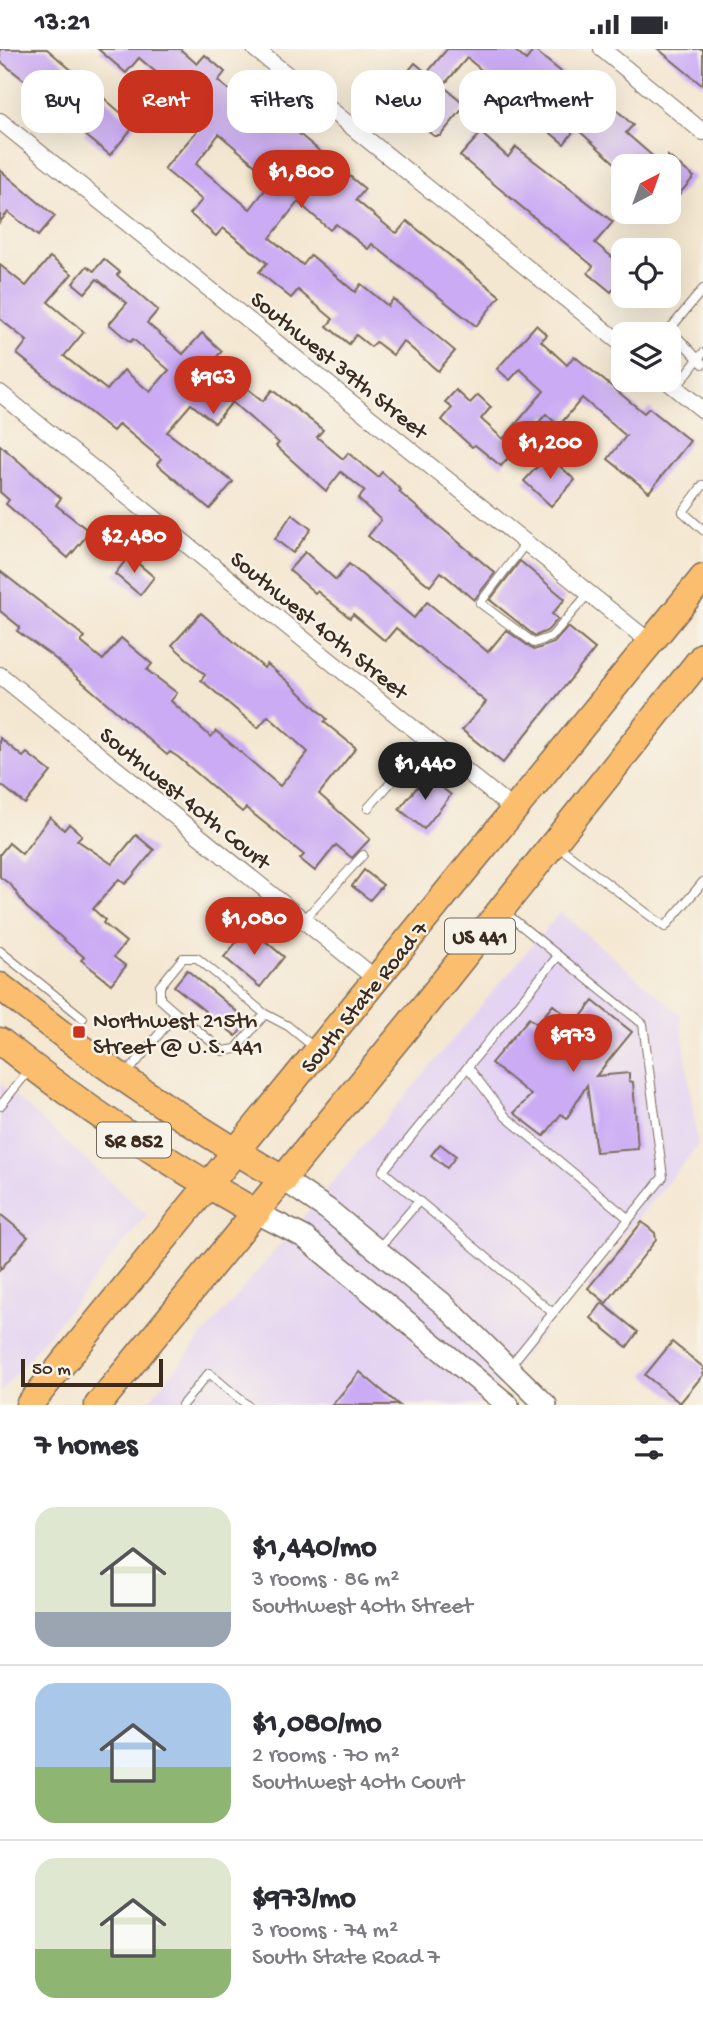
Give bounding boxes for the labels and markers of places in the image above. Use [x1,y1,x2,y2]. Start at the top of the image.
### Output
pin: $1,800 [244,151,358,210]
pin: $963 [172,357,254,416]
pin: $1,200 [493,421,607,481]
pin: $2,480 [77,515,191,575]
pin: $1,440 [368,743,482,802]
pin: $1,080 [197,897,311,957]
place label: Northwest 215th Street @ U.S. 441 [93,1009,263,1062]
pin: $973 [532,1014,614,1074]
marker: Northwest 215th Street @ U.S. 441 [71,1024,87,1040]

